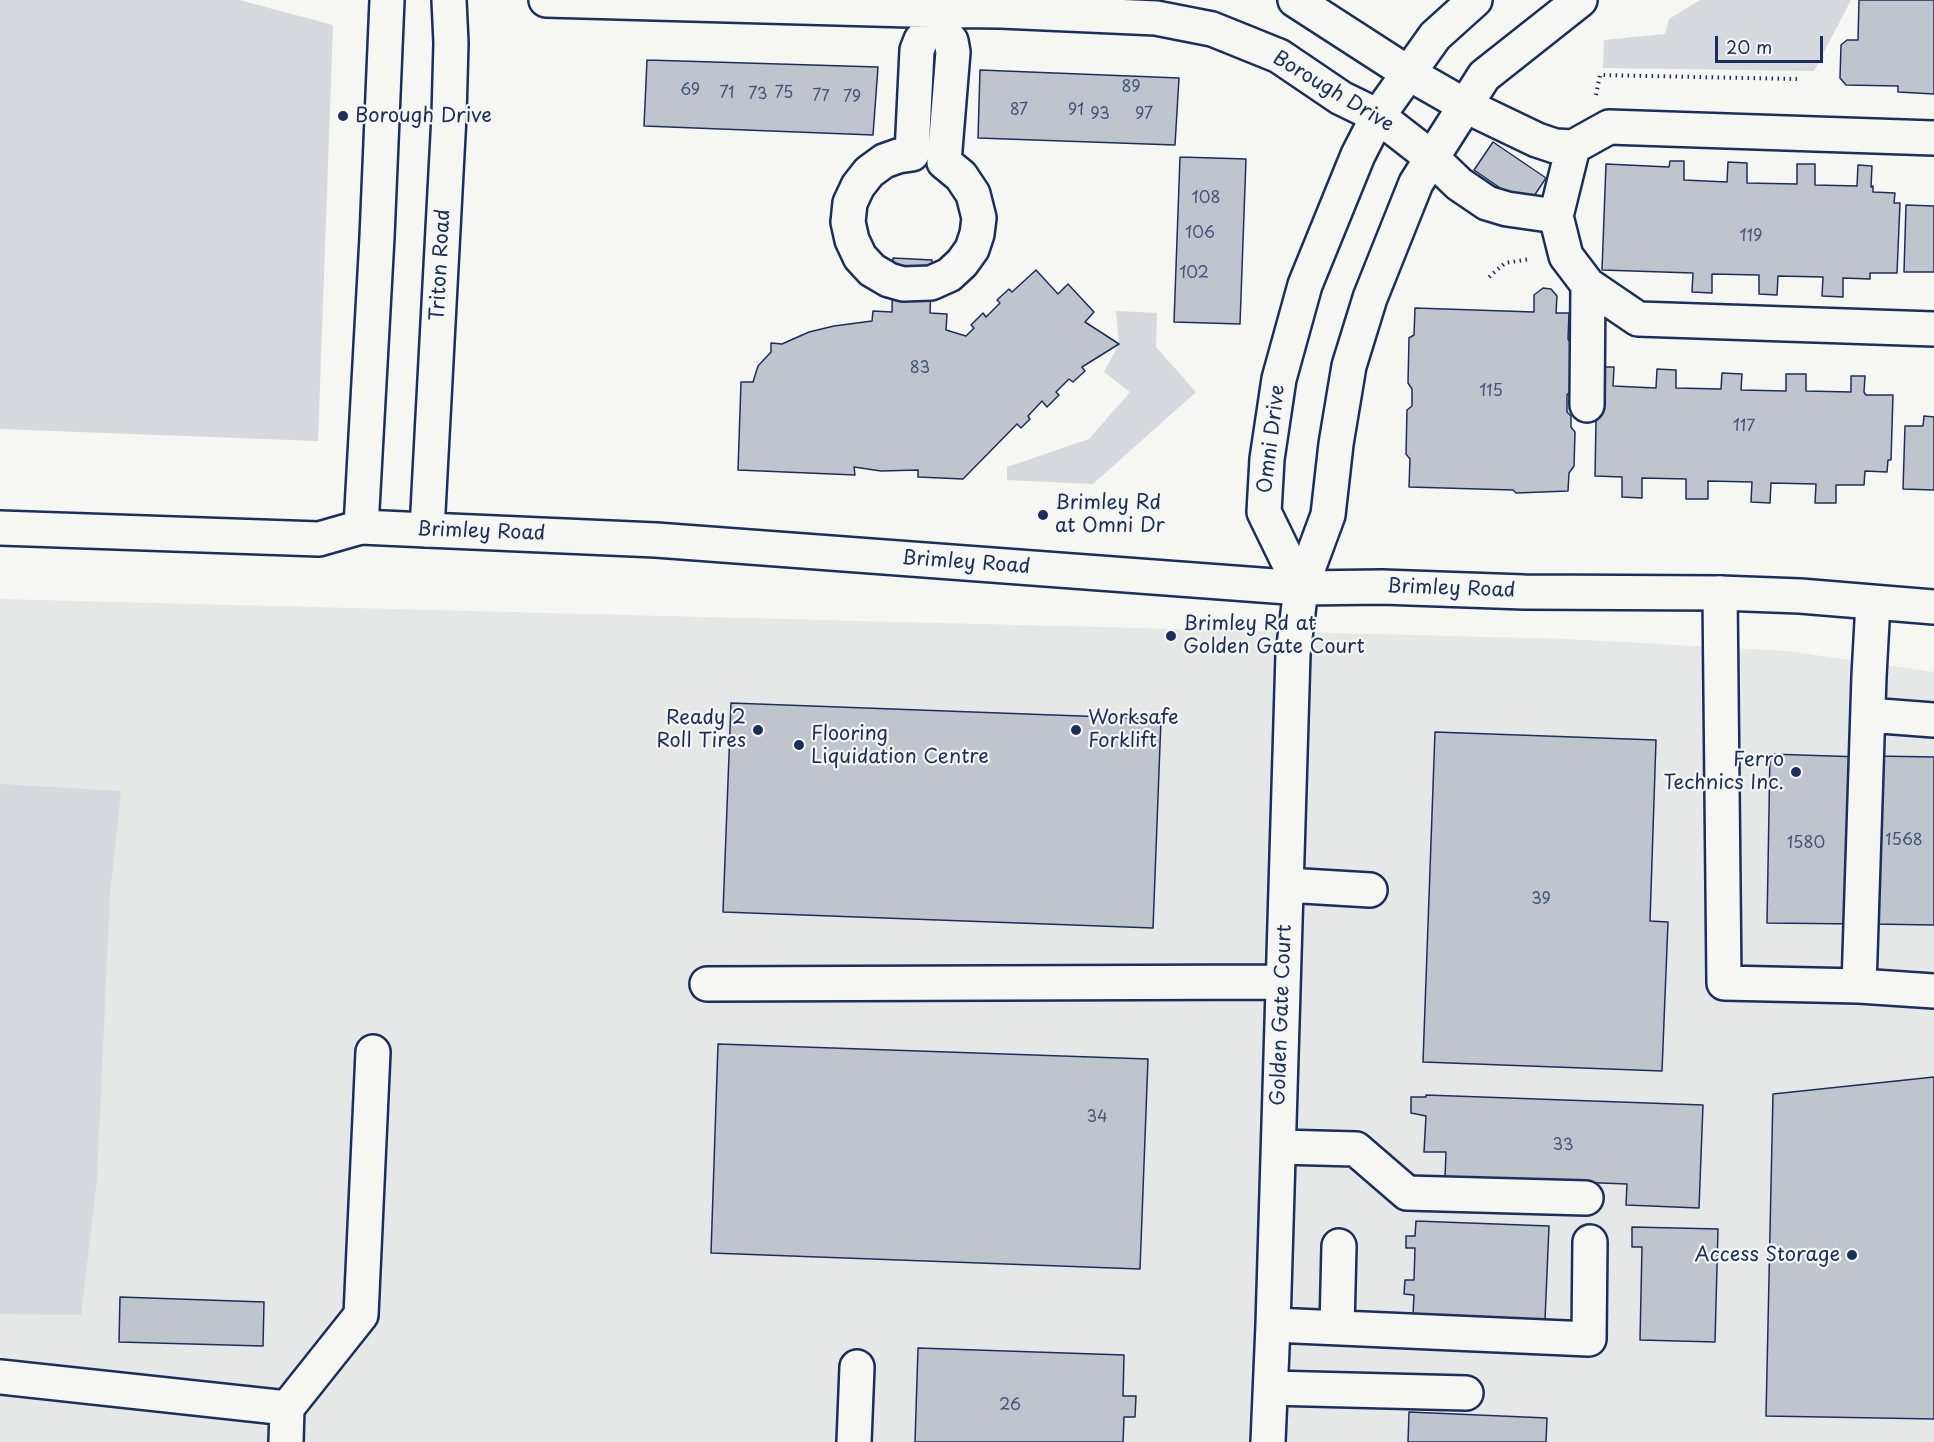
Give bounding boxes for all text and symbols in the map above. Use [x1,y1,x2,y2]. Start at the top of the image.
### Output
scale bar [1718,24,1826,62]
text: 20 m [1726,33,1772,60]
street label: Borough Drive [1268,46,1398,138]
house number: 89 [1121,78,1141,98]
house number: 69 [680,81,700,101]
house number: 71 [720,84,734,104]
house number: 75 [775,84,793,104]
house number: 73 [748,85,768,105]
house number: 77 [812,87,830,107]
house number: 79 [843,88,861,108]
house number: 87 [1010,101,1028,121]
house number: 91 [1068,101,1084,121]
place label: Borough Drive [355,104,492,128]
house number: 93 [1090,105,1110,125]
house number: 97 [1135,105,1153,125]
marker: Borough Drive [336,109,350,123]
house number: 108 [1192,189,1220,209]
street label: Triton Road [426,208,456,322]
house number: 106 [1185,224,1215,244]
house number: 119 [1740,227,1762,247]
house number: 102 [1179,264,1209,284]
house number: 83 [910,359,930,379]
house number: 115 [1479,382,1503,402]
street label: Omni Drive [1253,383,1291,495]
house number: 117 [1733,417,1755,437]
place label: Brimley Rd at Omni Dr [1055,491,1165,538]
marker: Brimley Rd at Omni Dr [1036,508,1050,522]
street label: Brimley Road [416,518,546,546]
street label: Brimley Road [901,547,1031,579]
street label: Brimley Road [1386,575,1516,603]
place label: Brimley Rd at Golden Gate Court [1183,612,1365,659]
marker: Brimley Rd at Golden Gate Court [1164,629,1178,643]
place label: Ready 2 Roll Tires [656,706,746,753]
place label: Worksafe Forklift [1088,706,1179,753]
place label: Flooring Liquidation Centre [811,722,989,769]
marker: Ready 2 Roll Tires [751,723,765,737]
marker: Worksafe Forklift [1069,723,1083,737]
marker: Flooring Liquidation Centre [792,738,806,752]
place label: Ferro Technics Inc. [1664,748,1784,795]
marker: Ferro Technics Inc. [1789,765,1803,779]
house number: 1568 [1885,831,1923,851]
house number: 1580 [1787,834,1825,854]
house number: 39 [1531,890,1551,910]
street label: Golden Gate Court [1267,924,1297,1106]
house number: 34 [1086,1108,1108,1128]
house number: 33 [1552,1136,1574,1156]
place label: Access Storage [1695,1243,1840,1267]
marker: Access Storage [1845,1248,1859,1262]
house number: 26 [999,1396,1021,1416]

